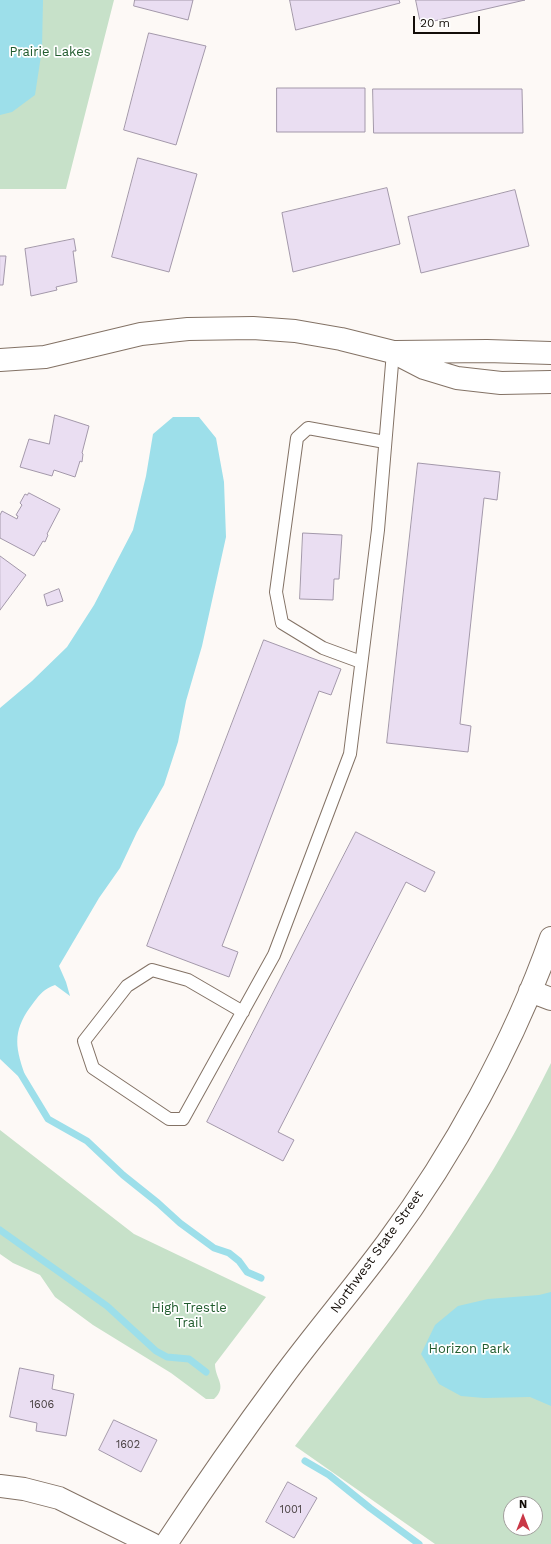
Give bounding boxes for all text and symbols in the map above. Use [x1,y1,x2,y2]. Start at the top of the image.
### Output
scale bar [415,8,482,34]
text: 20 m [420,16,450,30]
park label: Prairie Lakes [9,44,91,60]
street label: Northwest State Street [327,1188,427,1316]
park label: High Trestle Trail [151,1300,227,1331]
park label: Horizon Park [428,1341,510,1357]
house number: 1606 [30,1398,54,1412]
house number: 1602 [116,1438,140,1452]
north arrow [503,1496,543,1536]
text: N [519,1498,527,1511]
house number: 1001 [280,1503,302,1517]

